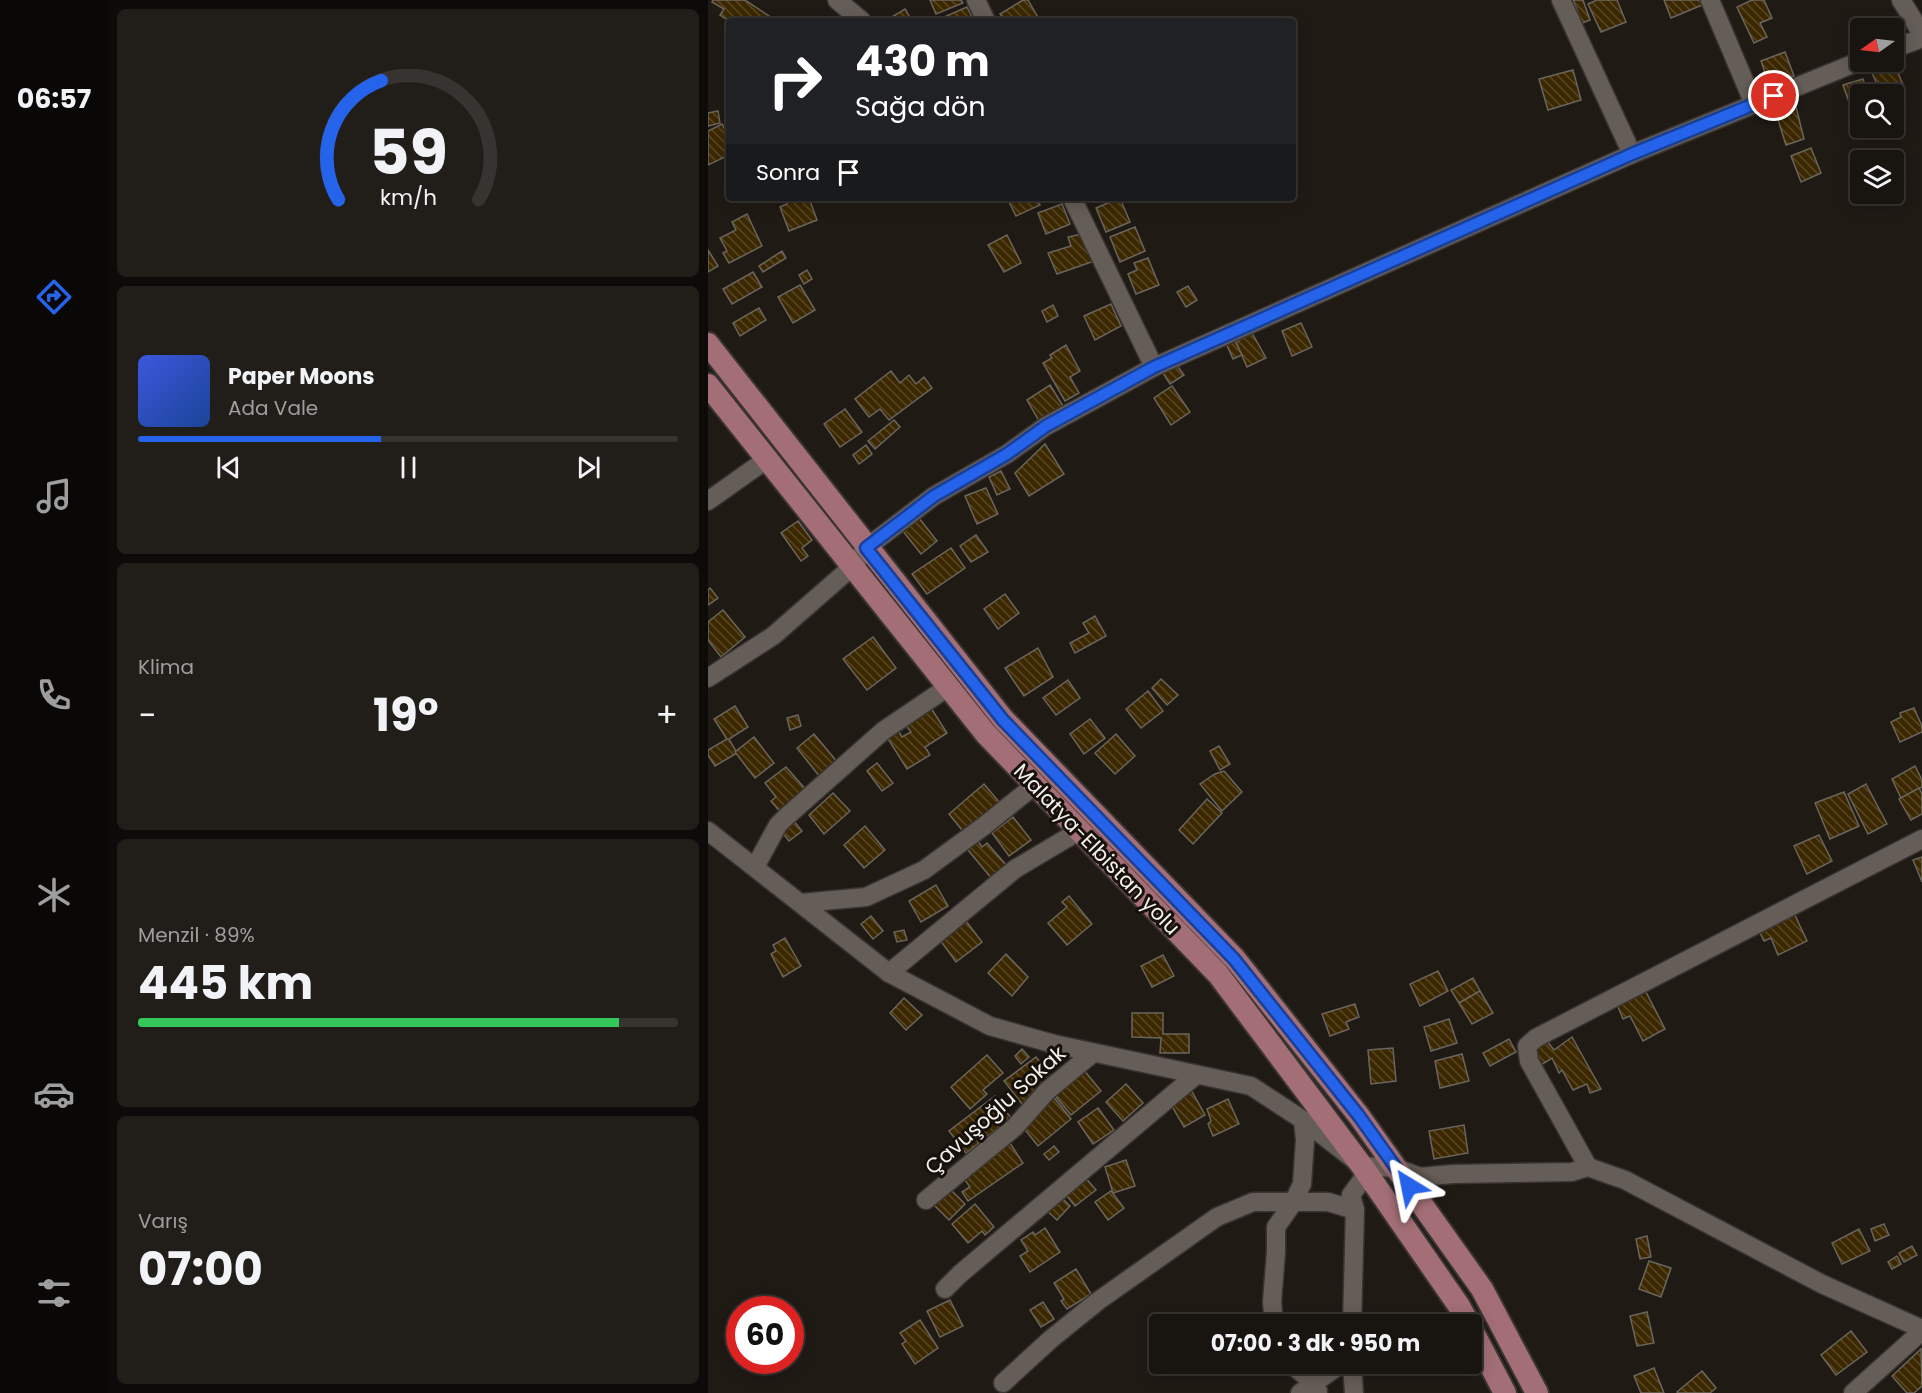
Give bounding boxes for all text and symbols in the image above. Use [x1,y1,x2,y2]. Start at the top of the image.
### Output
north arrow [1850,18,1904,72]
map controls [1850,18,1904,204]
text: 430 m [855,32,990,91]
icon: right [756,42,834,120]
pin [1748,70,1799,121]
icon: arrive [1757,79,1790,112]
text: 06:57 [17,80,91,117]
button: search [1850,84,1904,138]
text: Sağa dön [855,88,986,125]
text: 59 [369,108,447,196]
button: layers [1850,150,1904,204]
icon: arrive [832,156,865,189]
text: Sonra [756,157,820,188]
text: km/h [379,182,437,213]
icon: directions [33,276,75,318]
text: Paper Moons [228,361,375,392]
text: Ada Vale [228,394,318,422]
icon: previous [212,451,245,484]
icon: pause [392,451,425,484]
icon: next [572,451,605,484]
icon: music [33,475,75,517]
text: Klima [138,653,194,681]
icon: phone [33,674,75,716]
text: 19° [373,684,439,747]
text: − [138,692,156,739]
text: + [655,692,678,739]
street label: Malatya-Elbistan yolu [1007,757,1187,941]
icon: climate [33,874,75,916]
text: Menzil · 89% [138,921,255,949]
text: 445 km [138,952,313,1015]
street label: Çavuşoğlu Sokak [918,1039,1072,1181]
icon: car [33,1073,75,1115]
position arrow [1377,1154,1441,1218]
text: Varış [138,1207,188,1235]
text: 07:00 [138,1238,263,1301]
icon: filters [33,1272,75,1314]
speed limit sign: 60 [726,1296,804,1374]
text: 07:00 · 3 dk · 950 m [1211,1328,1420,1359]

